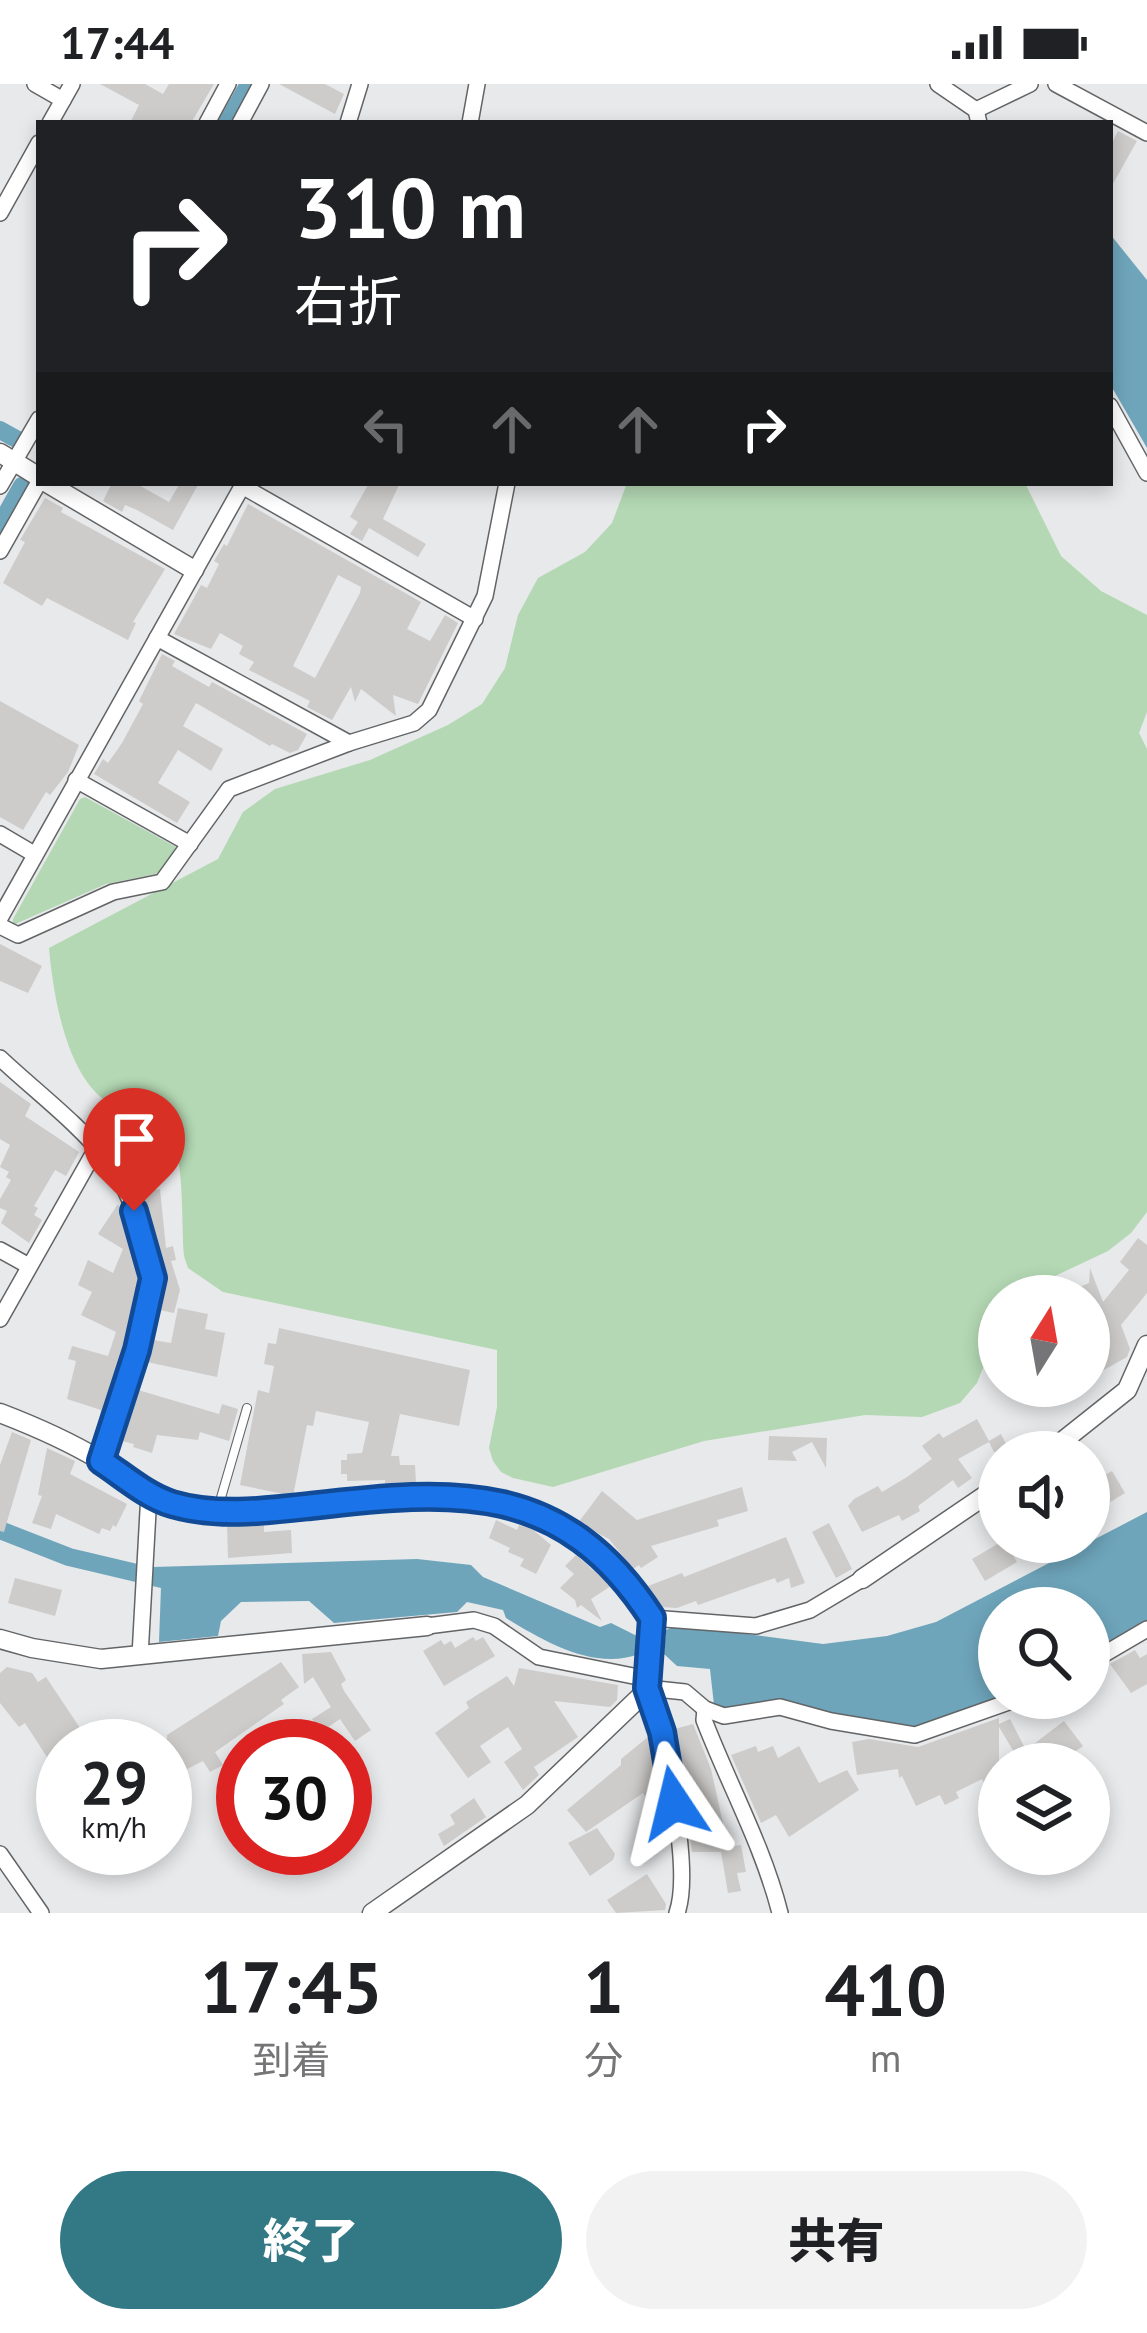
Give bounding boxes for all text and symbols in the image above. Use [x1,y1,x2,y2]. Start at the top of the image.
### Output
text: 17:44 [60,13,174,71]
text: 310 m [294,152,526,261]
icon: right [96,168,252,324]
text: 右折 [294,266,402,336]
icon: left [353,396,419,462]
icon: ahead [479,396,545,462]
icon: ahead [605,396,671,462]
icon: right [731,396,797,462]
pin [83,1088,185,1211]
icon: arrive [101,1106,167,1172]
north arrow [978,1275,1110,1407]
map controls [978,1275,1110,1875]
button: sound [978,1431,1110,1563]
button: search [978,1587,1110,1719]
speed limit sign: 30 [216,1719,372,1875]
position arrow [611,1740,737,1866]
text: 29 [80,1743,148,1821]
button: layers [978,1743,1110,1875]
text: km/h [81,1807,147,1846]
text: 17:45 [200,1940,383,2033]
text: 1 [583,1940,624,2033]
text: 410 [824,1943,947,2036]
text: m [870,2032,901,2083]
text: 到着 [253,2034,331,2085]
text: 分 [584,2034,623,2085]
button: 終了 [60,2171,562,2309]
button: 共有 [586,2171,1087,2309]

